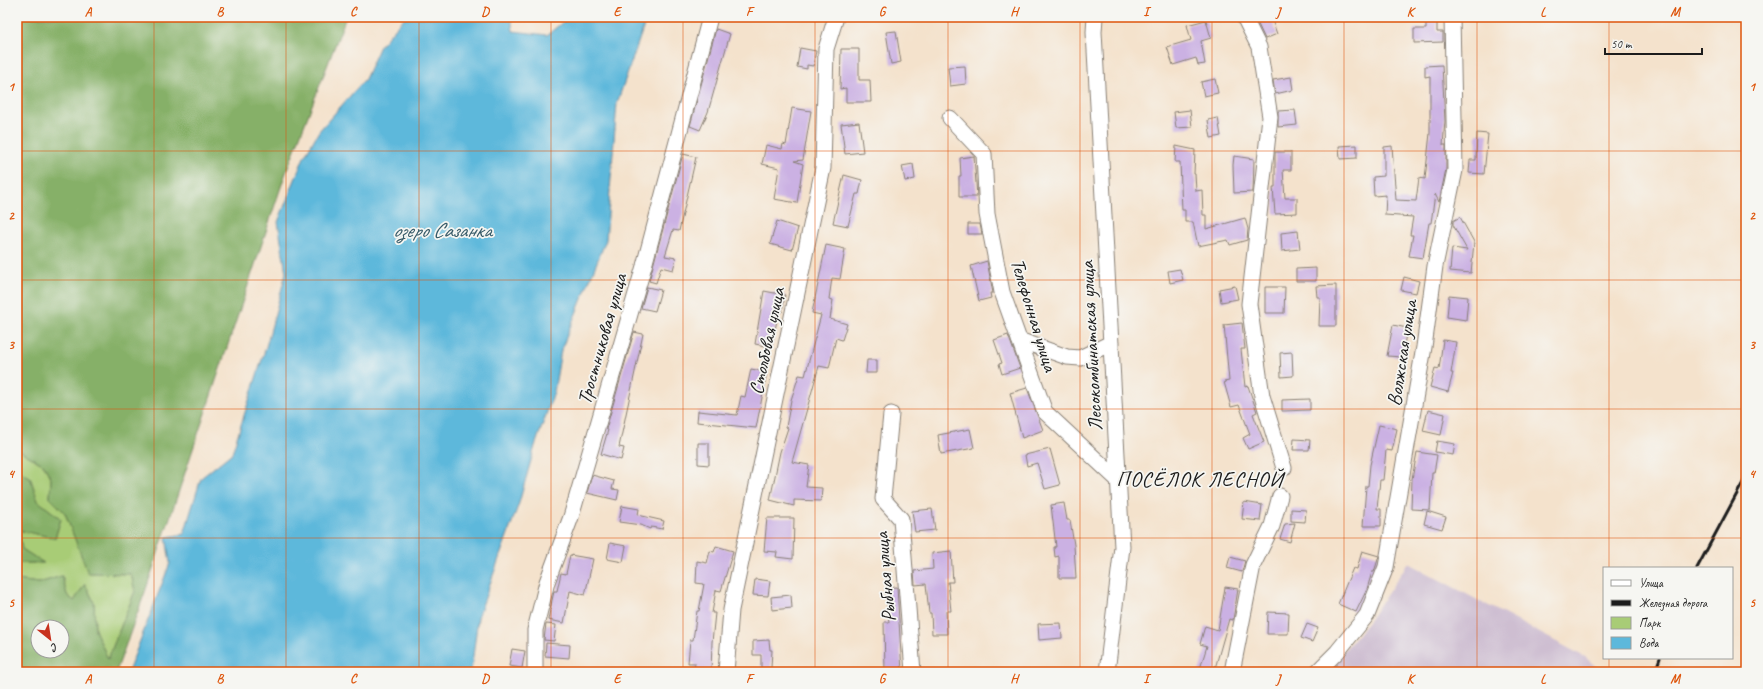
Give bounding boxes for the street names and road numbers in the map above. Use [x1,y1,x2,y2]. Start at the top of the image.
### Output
street label: Телефонная улица [1005,256,1064,376]
street label: Лесокомбинатская улица [1074,259,1108,432]
street label: Тростниковая улица [571,269,633,407]
street label: Столбовая улица [743,284,791,397]
street label: Волжская улица [1381,297,1423,408]
street label: Рыбная улица [868,529,901,623]

